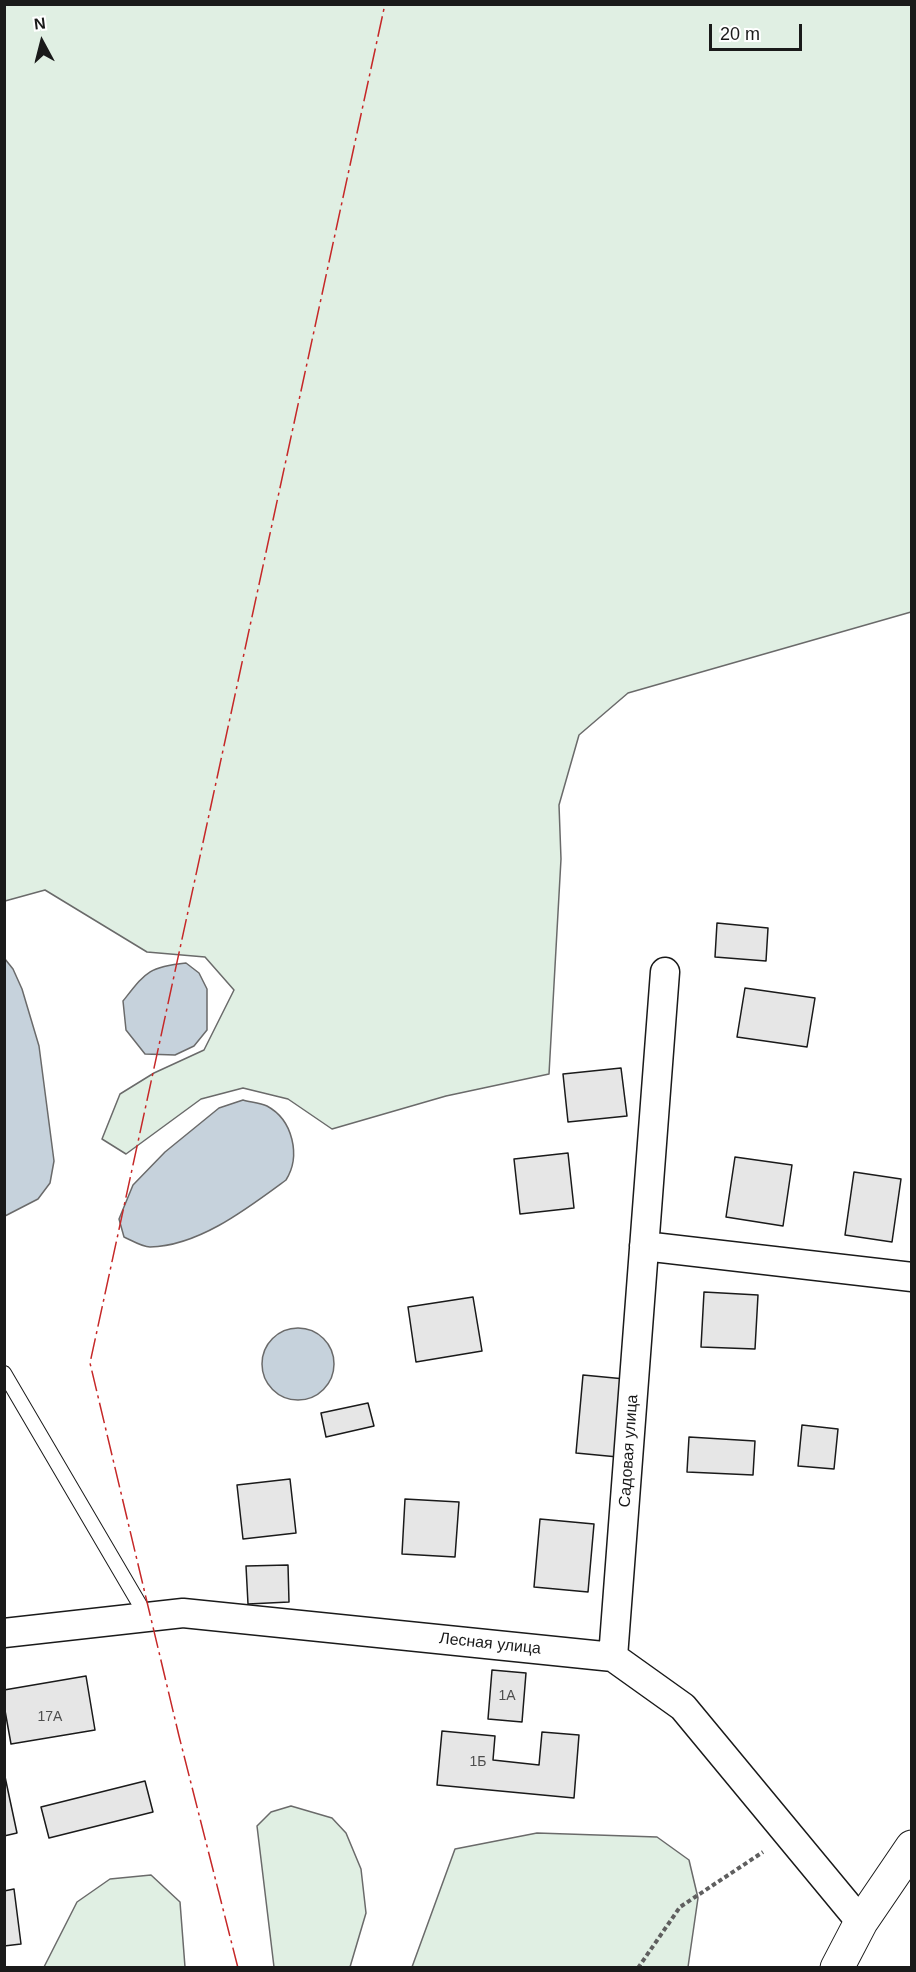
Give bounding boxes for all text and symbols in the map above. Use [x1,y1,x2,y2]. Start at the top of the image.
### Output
north arrow [12,12,72,72]
scale bar [712,12,805,50]
text: N [33,14,47,33]
text: 20 m [720,24,760,44]
street label: Садовая улица [615,1394,643,1508]
street label: Лесная улица [438,1629,542,1659]
house number: 1А [498,1688,516,1704]
house number: 17А [38,1709,62,1725]
house number: 1Б [470,1754,486,1770]

